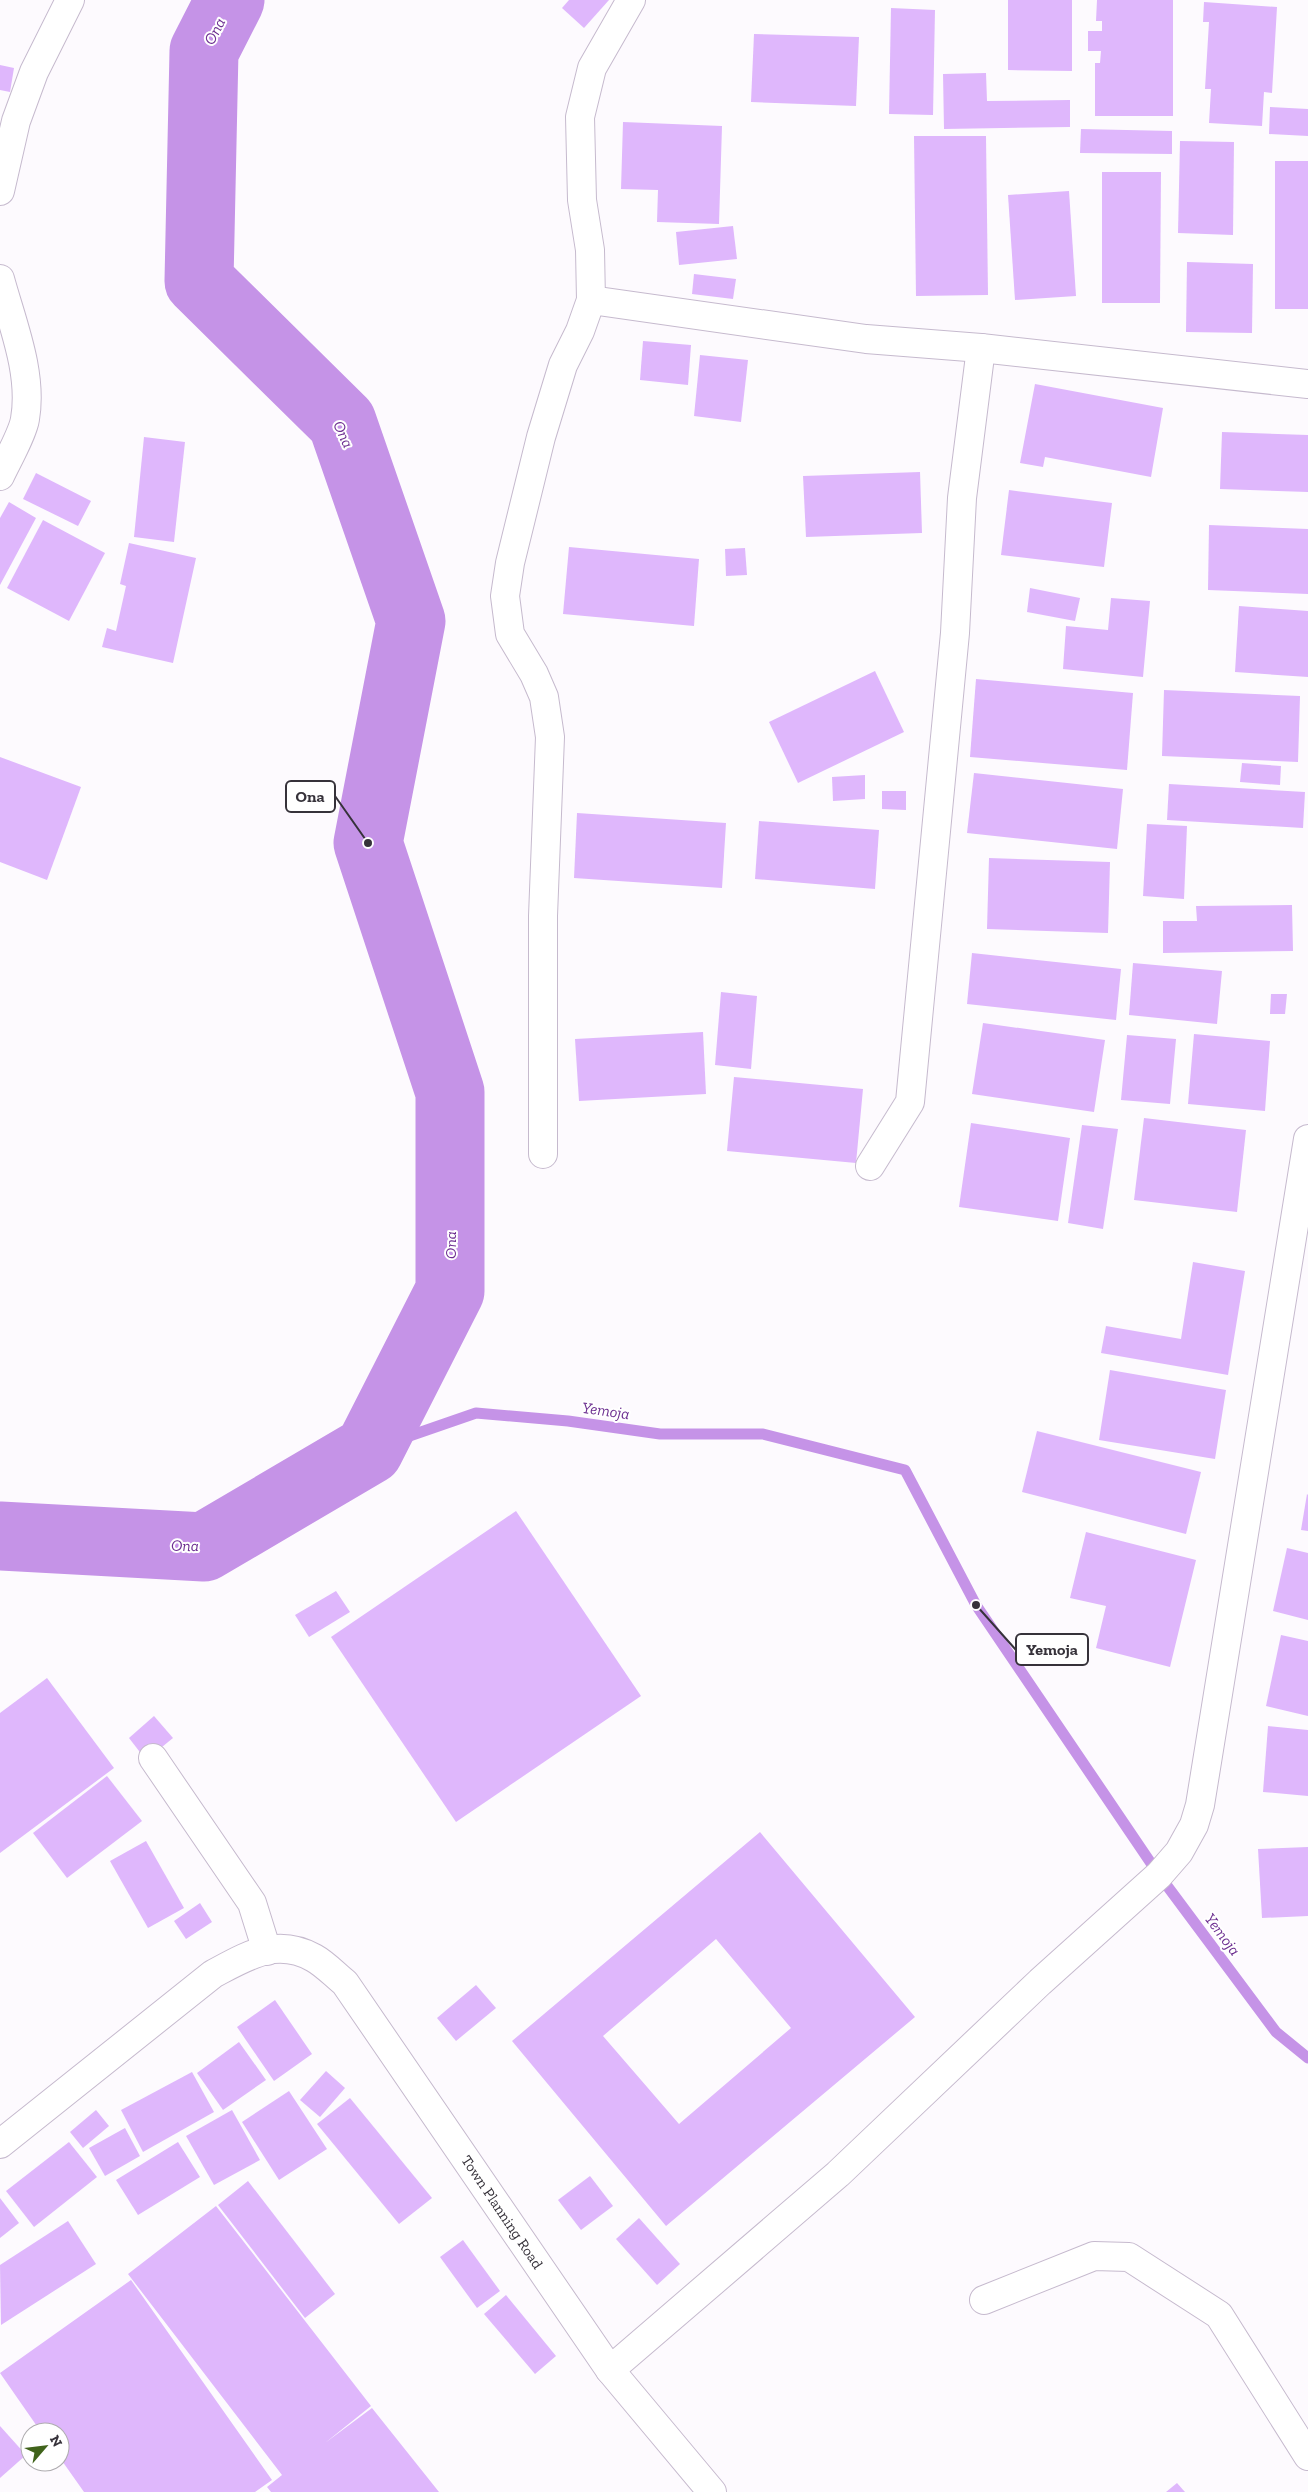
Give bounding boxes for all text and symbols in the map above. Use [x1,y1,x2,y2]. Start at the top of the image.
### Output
water label: Ona [200,15,229,48]
water label: Ona [329,418,358,451]
callout: Ona [286,781,335,812]
text: Ona [296,787,324,806]
water label: Ona [441,1231,460,1259]
water label: Yemoja [581,1398,631,1423]
water label: Ona [171,1536,199,1555]
callout: Yemoja [1016,1634,1088,1665]
text: Yemoja [1026,1640,1078,1659]
water label: Yemoja [1201,1910,1245,1959]
street label: Town Planning Road [457,2152,547,2273]
north arrow [20,2422,70,2472]
text: N [46,2432,66,2450]

